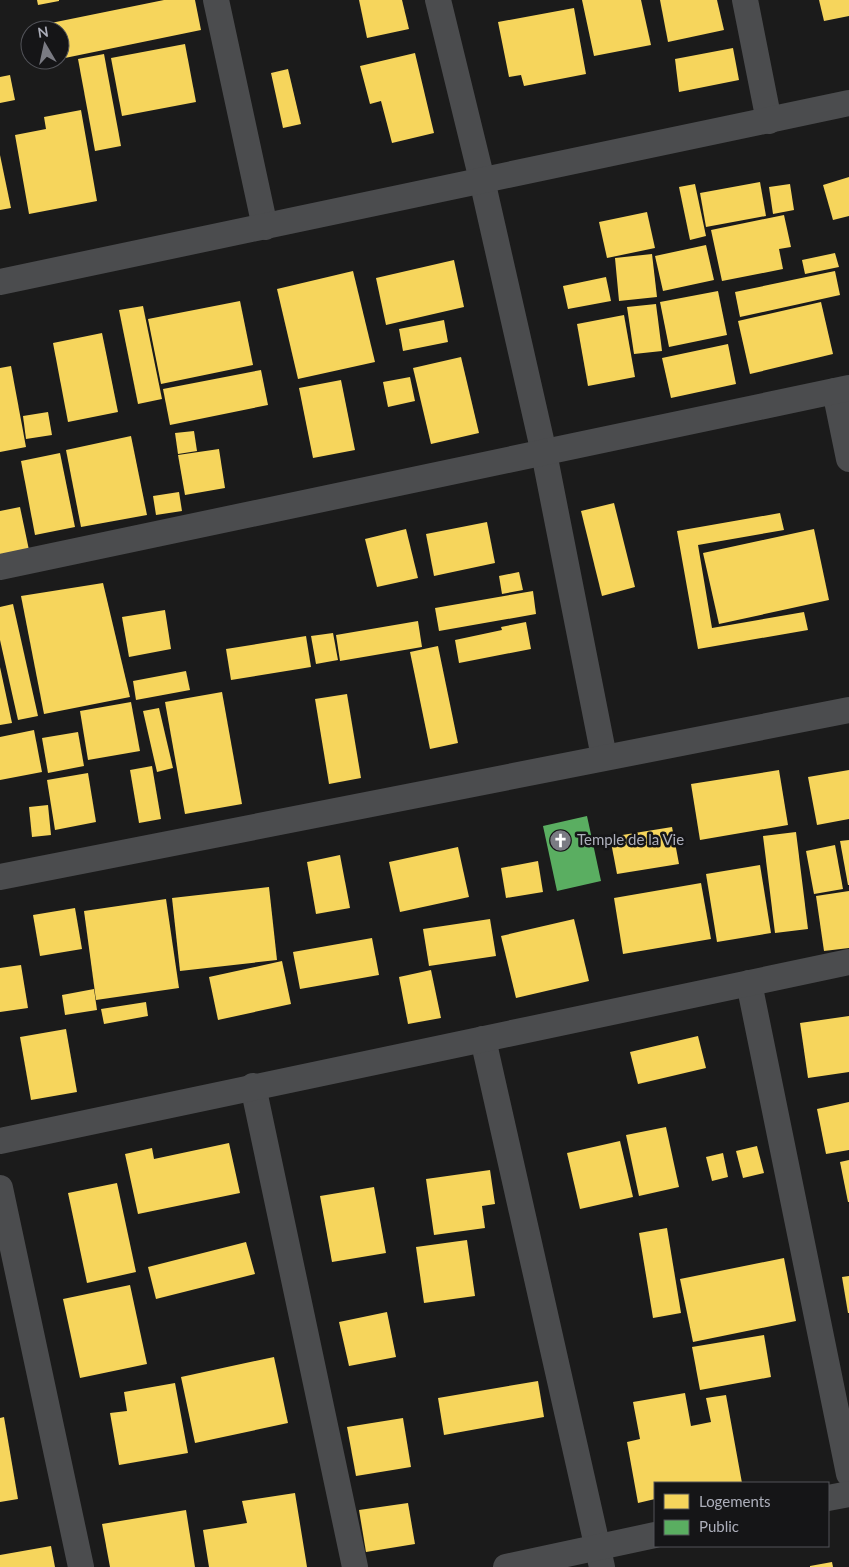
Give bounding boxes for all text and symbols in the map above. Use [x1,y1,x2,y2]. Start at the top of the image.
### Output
north arrow [20,20,70,70]
text: N [36,22,50,41]
church icon: Temple de la Vie [549,828,573,852]
place label: Temple de la Vie [577,830,684,848]
legend [654,1482,829,1547]
text: Logements [699,1492,771,1510]
text: Public [699,1517,739,1535]

